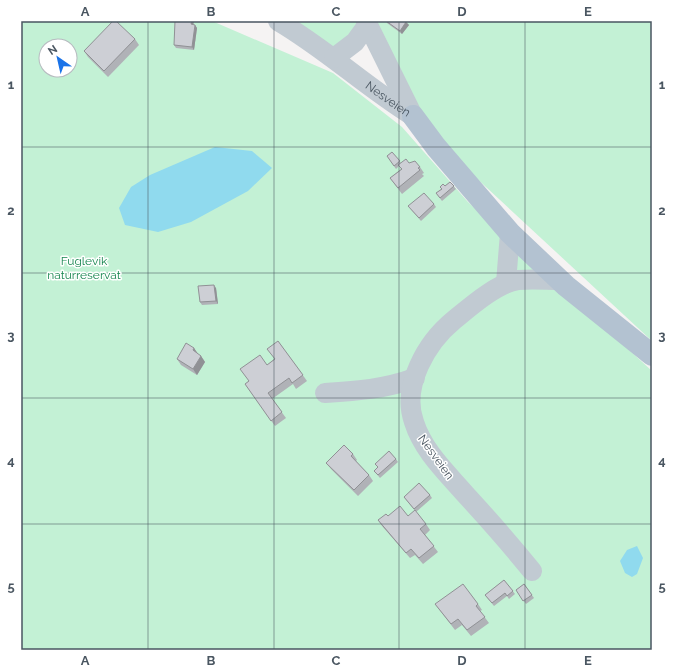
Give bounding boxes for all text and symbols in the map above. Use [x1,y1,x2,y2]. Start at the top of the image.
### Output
text: A [81,4,90,19]
text: B [207,4,216,19]
text: C [332,4,341,19]
text: D [457,4,467,19]
text: E [584,4,592,19]
north arrow [38,38,78,78]
text: N [46,42,60,58]
text: 1 [8,77,15,92]
text: 1 [659,77,666,92]
street label: Nesveien [363,78,413,120]
text: 2 [7,203,15,218]
text: 2 [658,203,666,218]
park label: Fuglevik naturreservat [47,254,121,282]
text: 3 [7,328,15,343]
text: 3 [658,328,666,343]
street label: Nesveien [415,432,457,482]
text: 4 [7,453,15,468]
text: 4 [658,453,666,468]
text: 5 [7,579,15,594]
text: 5 [658,579,666,594]
text: A [81,653,90,668]
text: B [207,653,216,668]
text: C [332,653,341,668]
text: D [457,653,467,668]
text: E [584,653,592,668]

